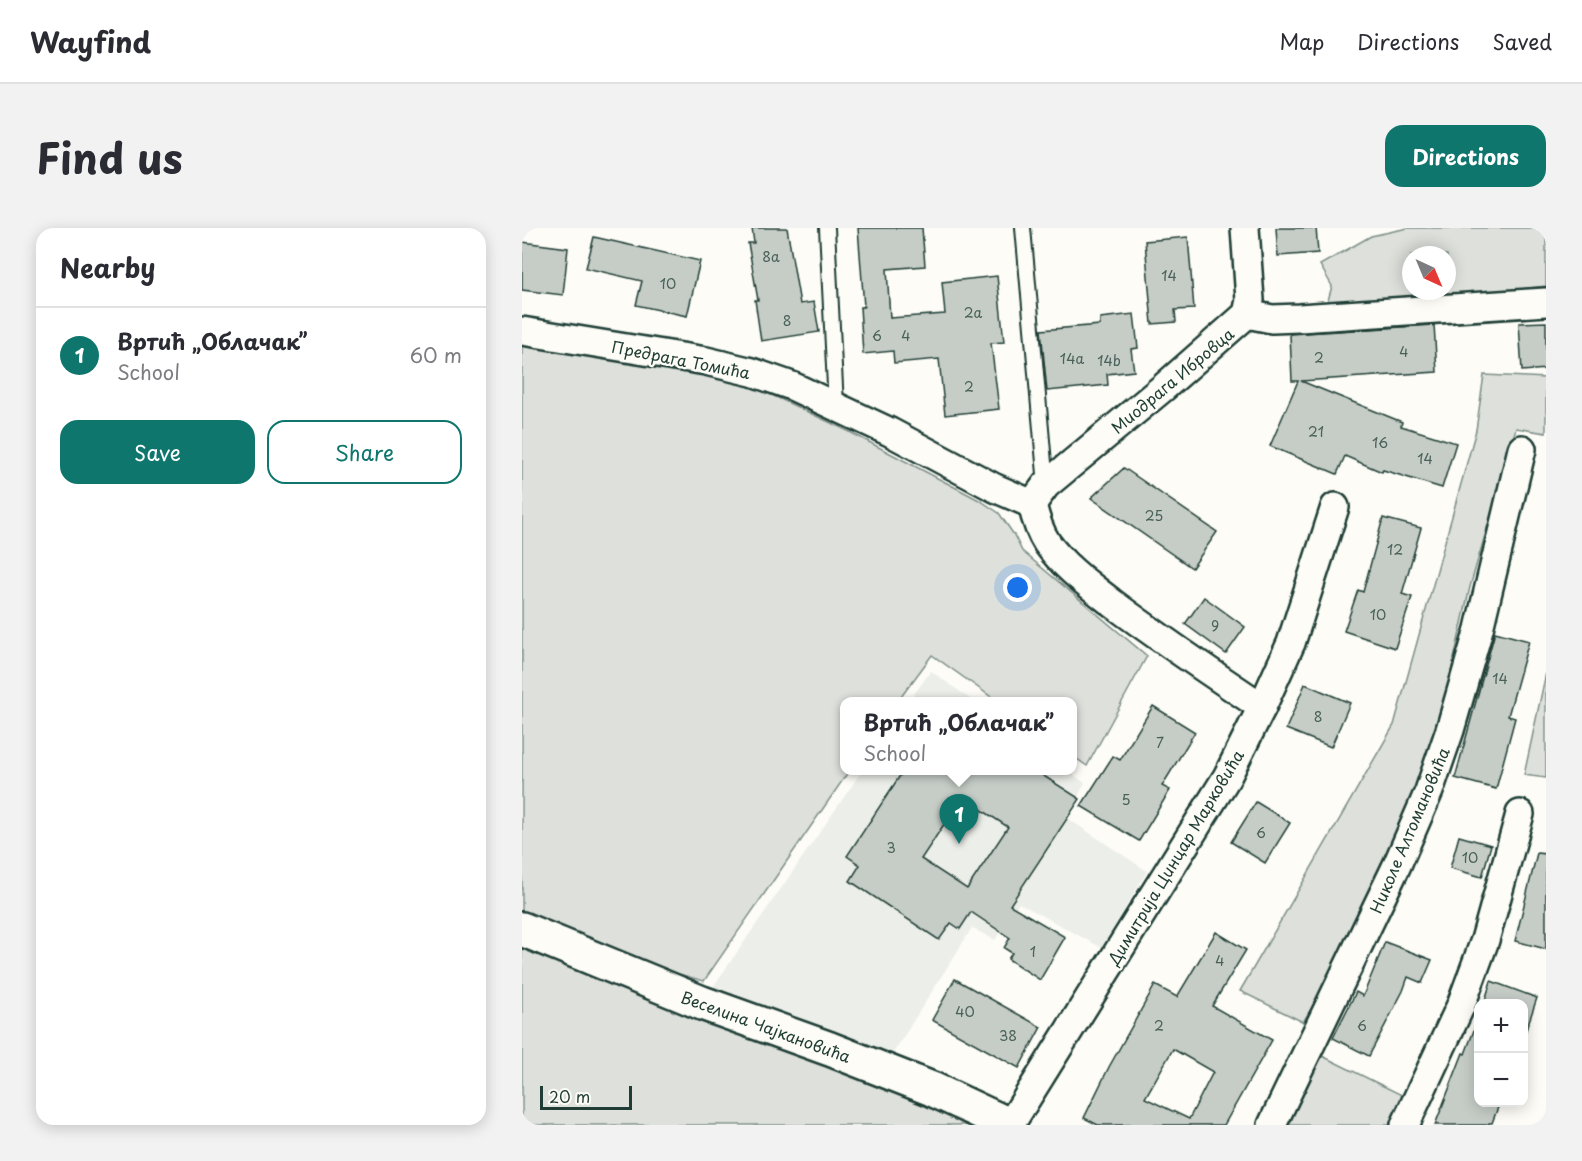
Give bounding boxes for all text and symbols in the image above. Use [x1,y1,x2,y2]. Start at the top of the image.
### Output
text: Wayfind [30,20,151,63]
text: Map [1279,25,1324,57]
text: Directions [1357,25,1459,57]
text: Saved [1492,25,1552,57]
text: Find us [36,125,183,188]
button: Directions [1385,125,1546,187]
house number: 8a [762,246,780,267]
north arrow [1402,246,1456,300]
text: Nearby [60,248,155,287]
house number: 14 [1161,265,1177,286]
house number: 10 [660,273,676,294]
house number: 2a [964,302,982,323]
house number: 8 [783,310,791,331]
street label: Миодрага Ибровца [1105,321,1239,439]
text: Вртић „Облачак” [117,324,307,357]
house number: 6 [872,325,882,346]
house number: 4 [901,325,911,346]
street label: Предрага Томића [610,334,752,384]
text: 1 [75,340,84,370]
text: 60 m [410,340,462,370]
house number: 4 [1399,341,1409,362]
house number: 2 [1314,347,1324,368]
house number: 14a [1060,348,1084,369]
house number: 14b [1097,350,1121,371]
text: School [117,357,180,387]
house number: 2 [964,376,974,397]
button: Save [60,420,255,484]
button: Share [267,420,462,484]
house number: 21 [1308,421,1324,442]
house number: 16 [1372,432,1388,453]
house number: 14 [1417,448,1433,469]
house number: 25 [1145,505,1163,526]
house number: 12 [1387,539,1403,560]
your location [1003,573,1032,602]
house number: 10 [1370,604,1386,625]
house number: 9 [1211,615,1219,636]
house number: 14 [1492,668,1508,689]
popup [840,697,1077,775]
text: Вртић „Облачак” [863,705,1054,738]
house number: 8 [1314,706,1322,727]
house number: 7 [1156,732,1164,753]
text: School [863,738,926,768]
street label: Николе Алтомановића [1363,743,1455,917]
street label: Димитрија Цинцар Марковића [1101,745,1249,970]
house number: 5 [1121,789,1131,810]
pin: 1 [940,794,978,844]
house number: 6 [1256,822,1266,843]
house number: 3 [886,837,896,858]
house number: 10 [1462,847,1478,868]
house number: 1 [1030,941,1036,962]
house number: 4 [1215,950,1225,971]
street label: Веселина Чајкановића [678,984,854,1068]
map controls [1474,999,1528,1107]
button: + [1474,999,1528,1053]
house number: 40 [955,1001,975,1022]
house number: 2 [1154,1015,1164,1036]
house number: 6 [1357,1015,1367,1036]
house number: 38 [999,1025,1017,1046]
button: − [1474,1053,1528,1107]
scale bar [540,1083,632,1110]
text: 20 m [549,1084,590,1108]

